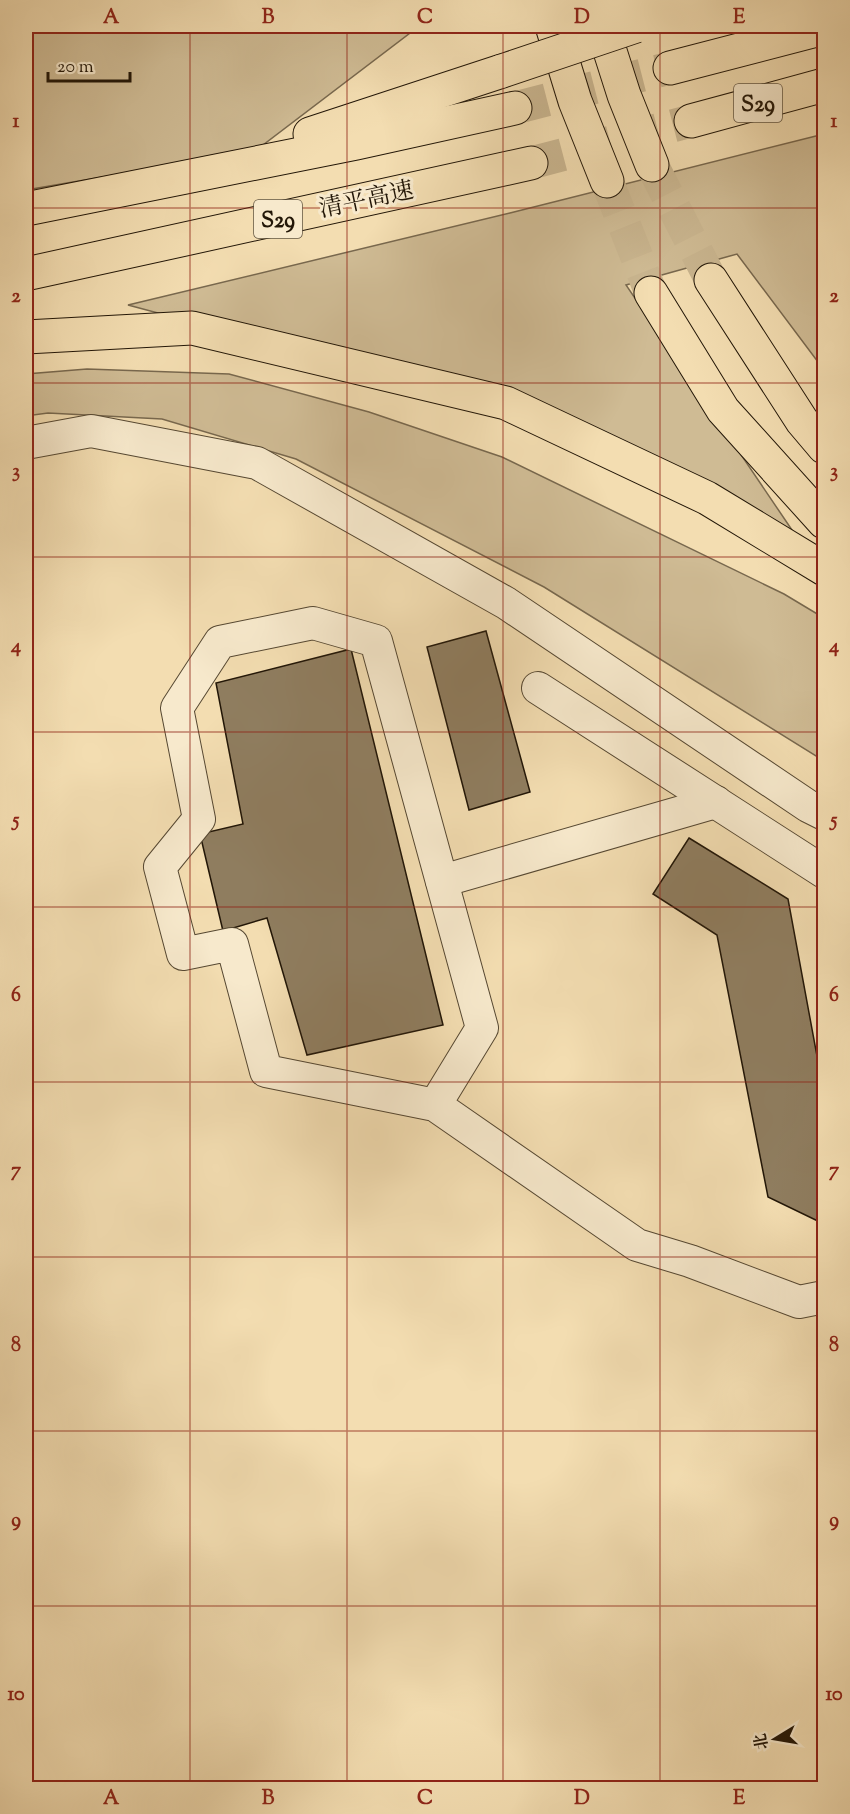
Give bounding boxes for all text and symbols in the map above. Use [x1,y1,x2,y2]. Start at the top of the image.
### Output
text: A [103,4,120,33]
text: B [262,4,275,33]
text: C [417,4,433,33]
text: D [574,4,590,33]
text: E [733,4,746,33]
scale bar [48,45,130,83]
text: 20 m [57,55,94,81]
road number: S29 [734,84,782,122]
text: 1 [13,108,20,137]
text: 1 [831,108,838,137]
street label: 清平高速 [316,174,417,228]
road number: S29 [254,200,302,238]
text: 2 [11,283,21,312]
text: 2 [829,283,839,312]
text: 3 [12,458,20,487]
text: 3 [830,458,838,487]
text: 4 [10,633,21,662]
text: 4 [828,633,839,662]
text: 5 [11,807,20,836]
text: 5 [829,807,838,836]
text: 6 [11,982,21,1011]
text: 6 [829,982,839,1011]
text: 7 [11,1157,22,1186]
text: 7 [829,1157,840,1186]
text: 8 [11,1332,21,1361]
text: 8 [829,1332,839,1361]
text: 9 [11,1507,21,1536]
text: 9 [829,1507,839,1536]
text: 10 [7,1681,25,1710]
text: 10 [825,1681,843,1710]
north arrow [745,1709,805,1769]
text: 北 [750,1731,776,1751]
text: A [103,1785,120,1814]
text: B [262,1785,275,1814]
text: C [417,1785,433,1814]
text: D [574,1785,590,1814]
text: E [733,1785,746,1814]

